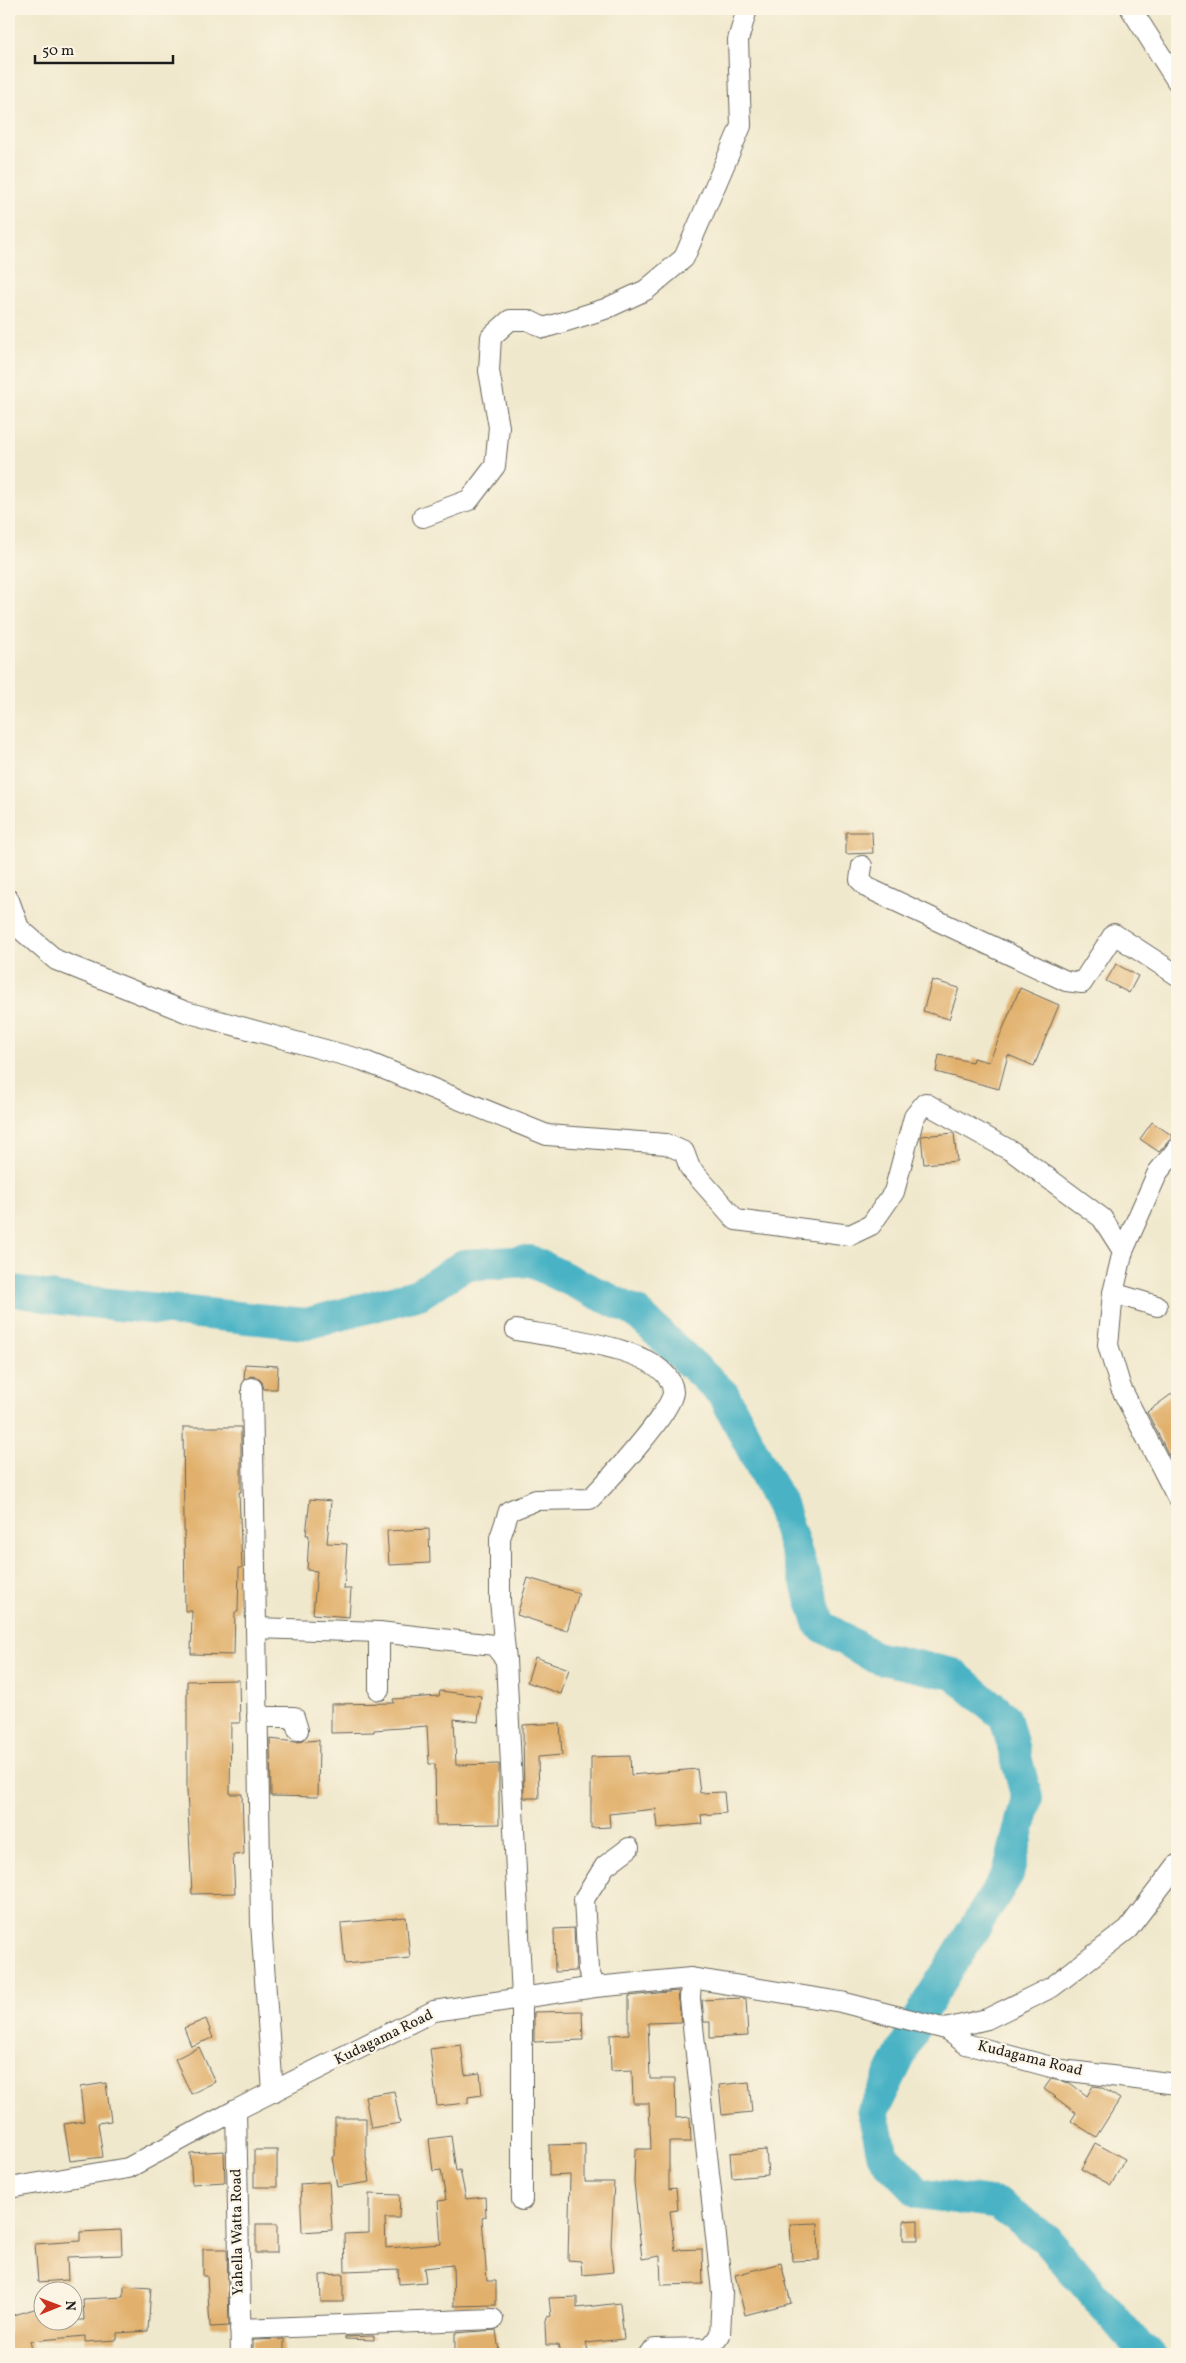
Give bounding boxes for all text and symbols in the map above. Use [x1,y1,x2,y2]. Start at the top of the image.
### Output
scale bar [35,32,172,64]
text: 50 m [42,41,74,62]
street label: Kudagama Road [331,2005,437,2071]
street label: Kudagama Road [975,2036,1085,2082]
street label: Yahella Watta Road [226,2168,250,2296]
north arrow [32,2280,82,2330]
text: N [60,2301,79,2311]

